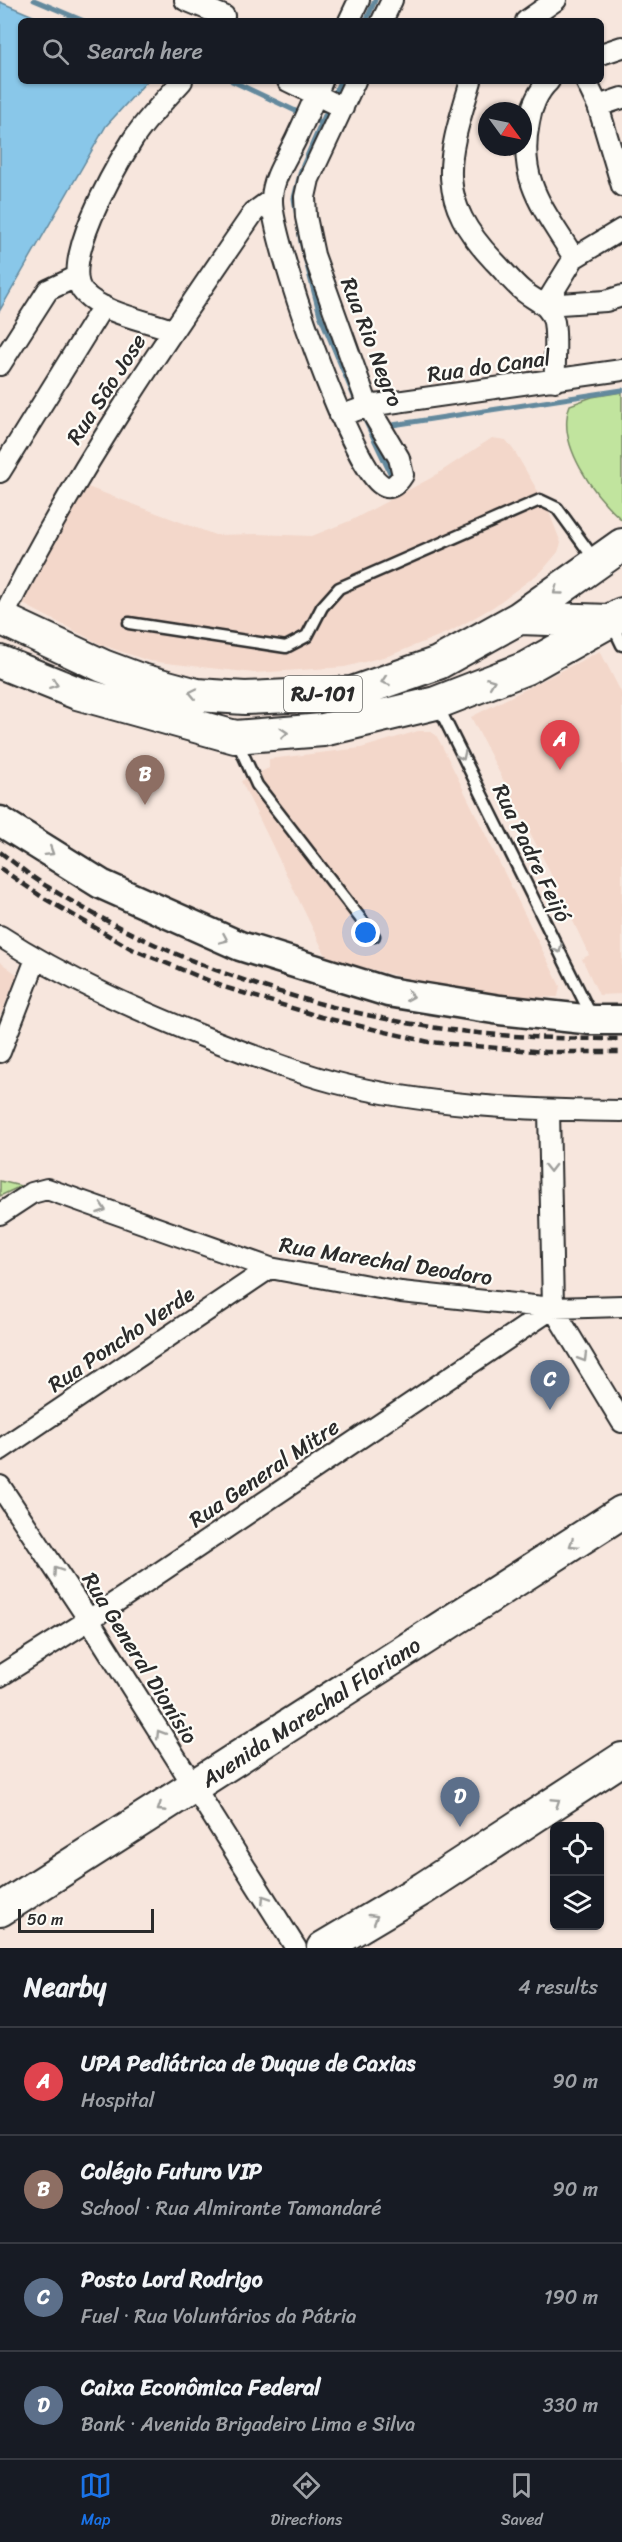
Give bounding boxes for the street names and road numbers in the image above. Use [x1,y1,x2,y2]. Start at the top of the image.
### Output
street label: Rua Rio Negro [329,272,415,413]
street label: Rua Sāo Jose [55,325,157,453]
street label: Rua do Canal [425,338,554,394]
road number: RJ-101 [284,676,362,712]
street label: Rua Padre Feijó [481,777,583,930]
street label: Rua Marechal Deodoro [277,1225,495,1297]
street label: Rua Poncho Verde [39,1275,203,1403]
street label: Rua General Mitre [180,1408,348,1538]
street label: Rua General Dionísio [71,1564,209,1752]
street label: Avenida Marechal Floriano [192,1626,429,1799]

